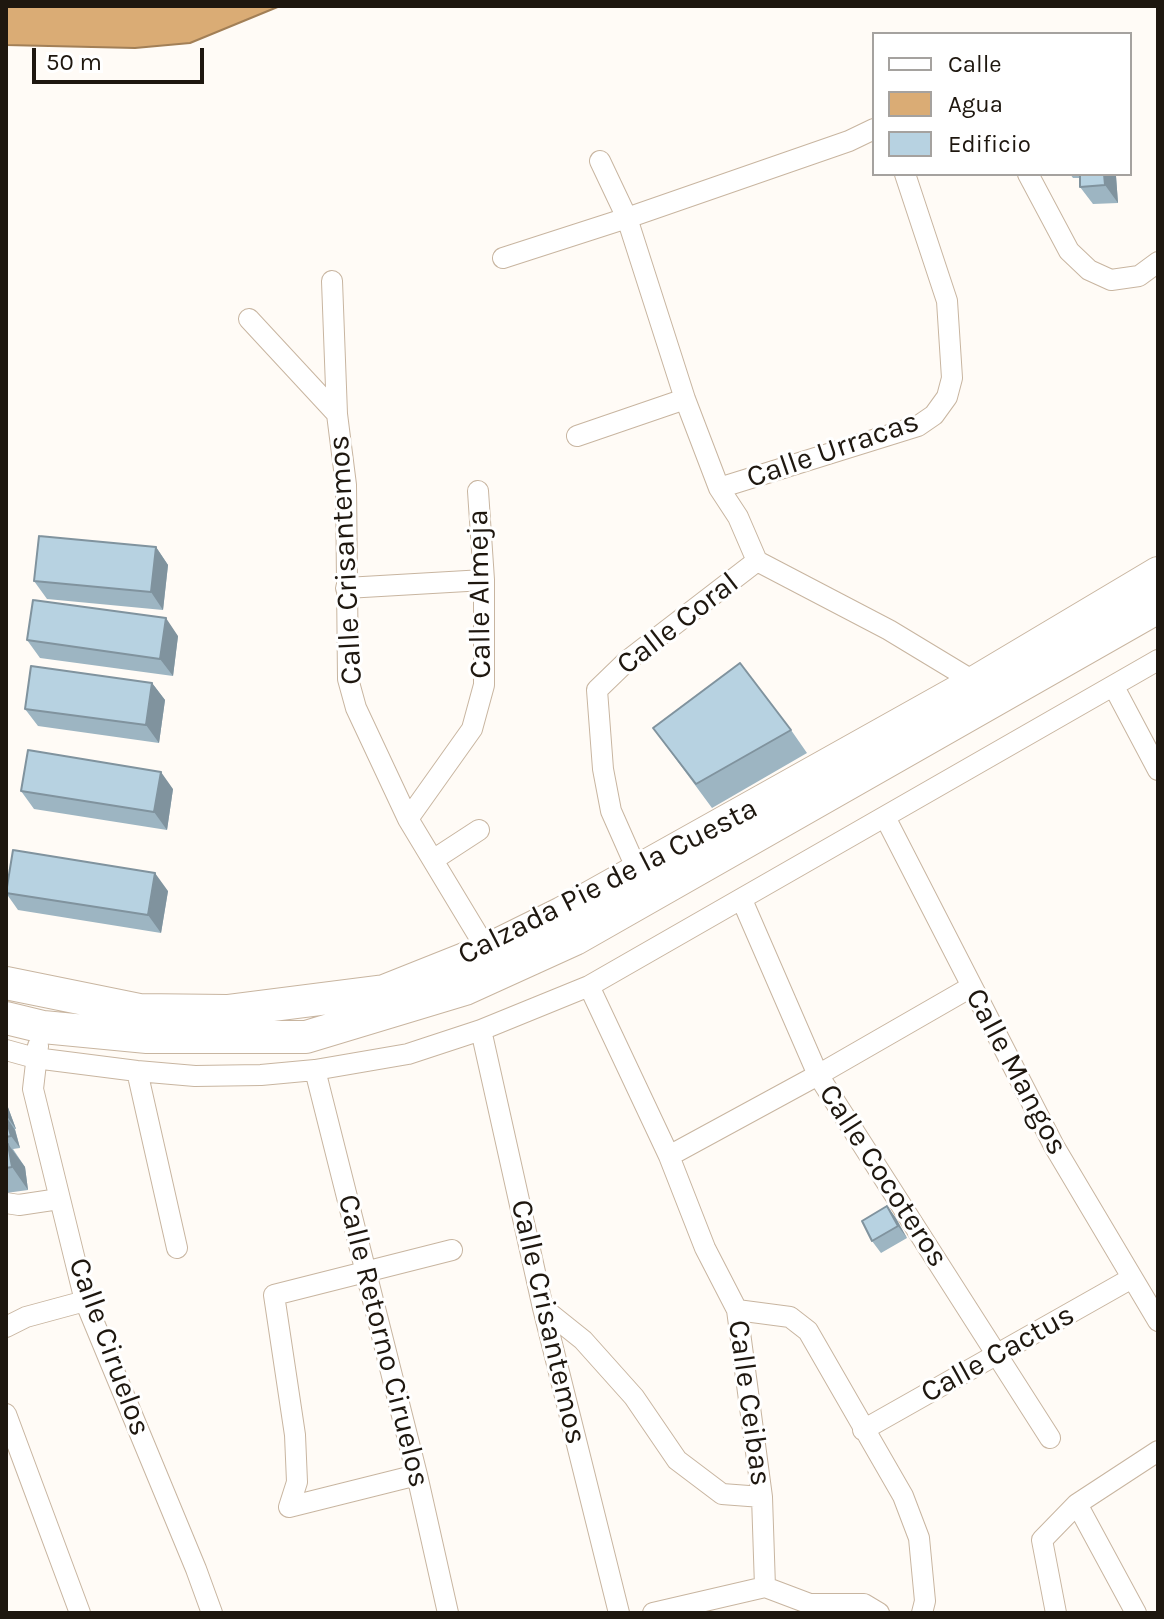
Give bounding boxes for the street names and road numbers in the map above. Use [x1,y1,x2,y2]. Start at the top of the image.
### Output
street label: Calle Urracas [742,404,924,496]
street label: Calle Crisantemos [321,434,371,686]
street label: Calle Almeja [461,509,499,679]
street label: Calle Coral [610,565,746,683]
street label: Calzada Pie de la Cuesta [452,791,764,973]
street label: Calle Mangos [957,983,1075,1161]
street label: Calle Cocoteros [811,1078,955,1274]
street label: Calle Retorno Ciruelos [329,1191,437,1491]
street label: Calle Crisantemos [502,1196,594,1448]
street label: Calle Ciruelos [60,1253,158,1441]
street label: Calle Cactus [915,1297,1081,1411]
street label: Calle Ceibas [720,1318,778,1488]

